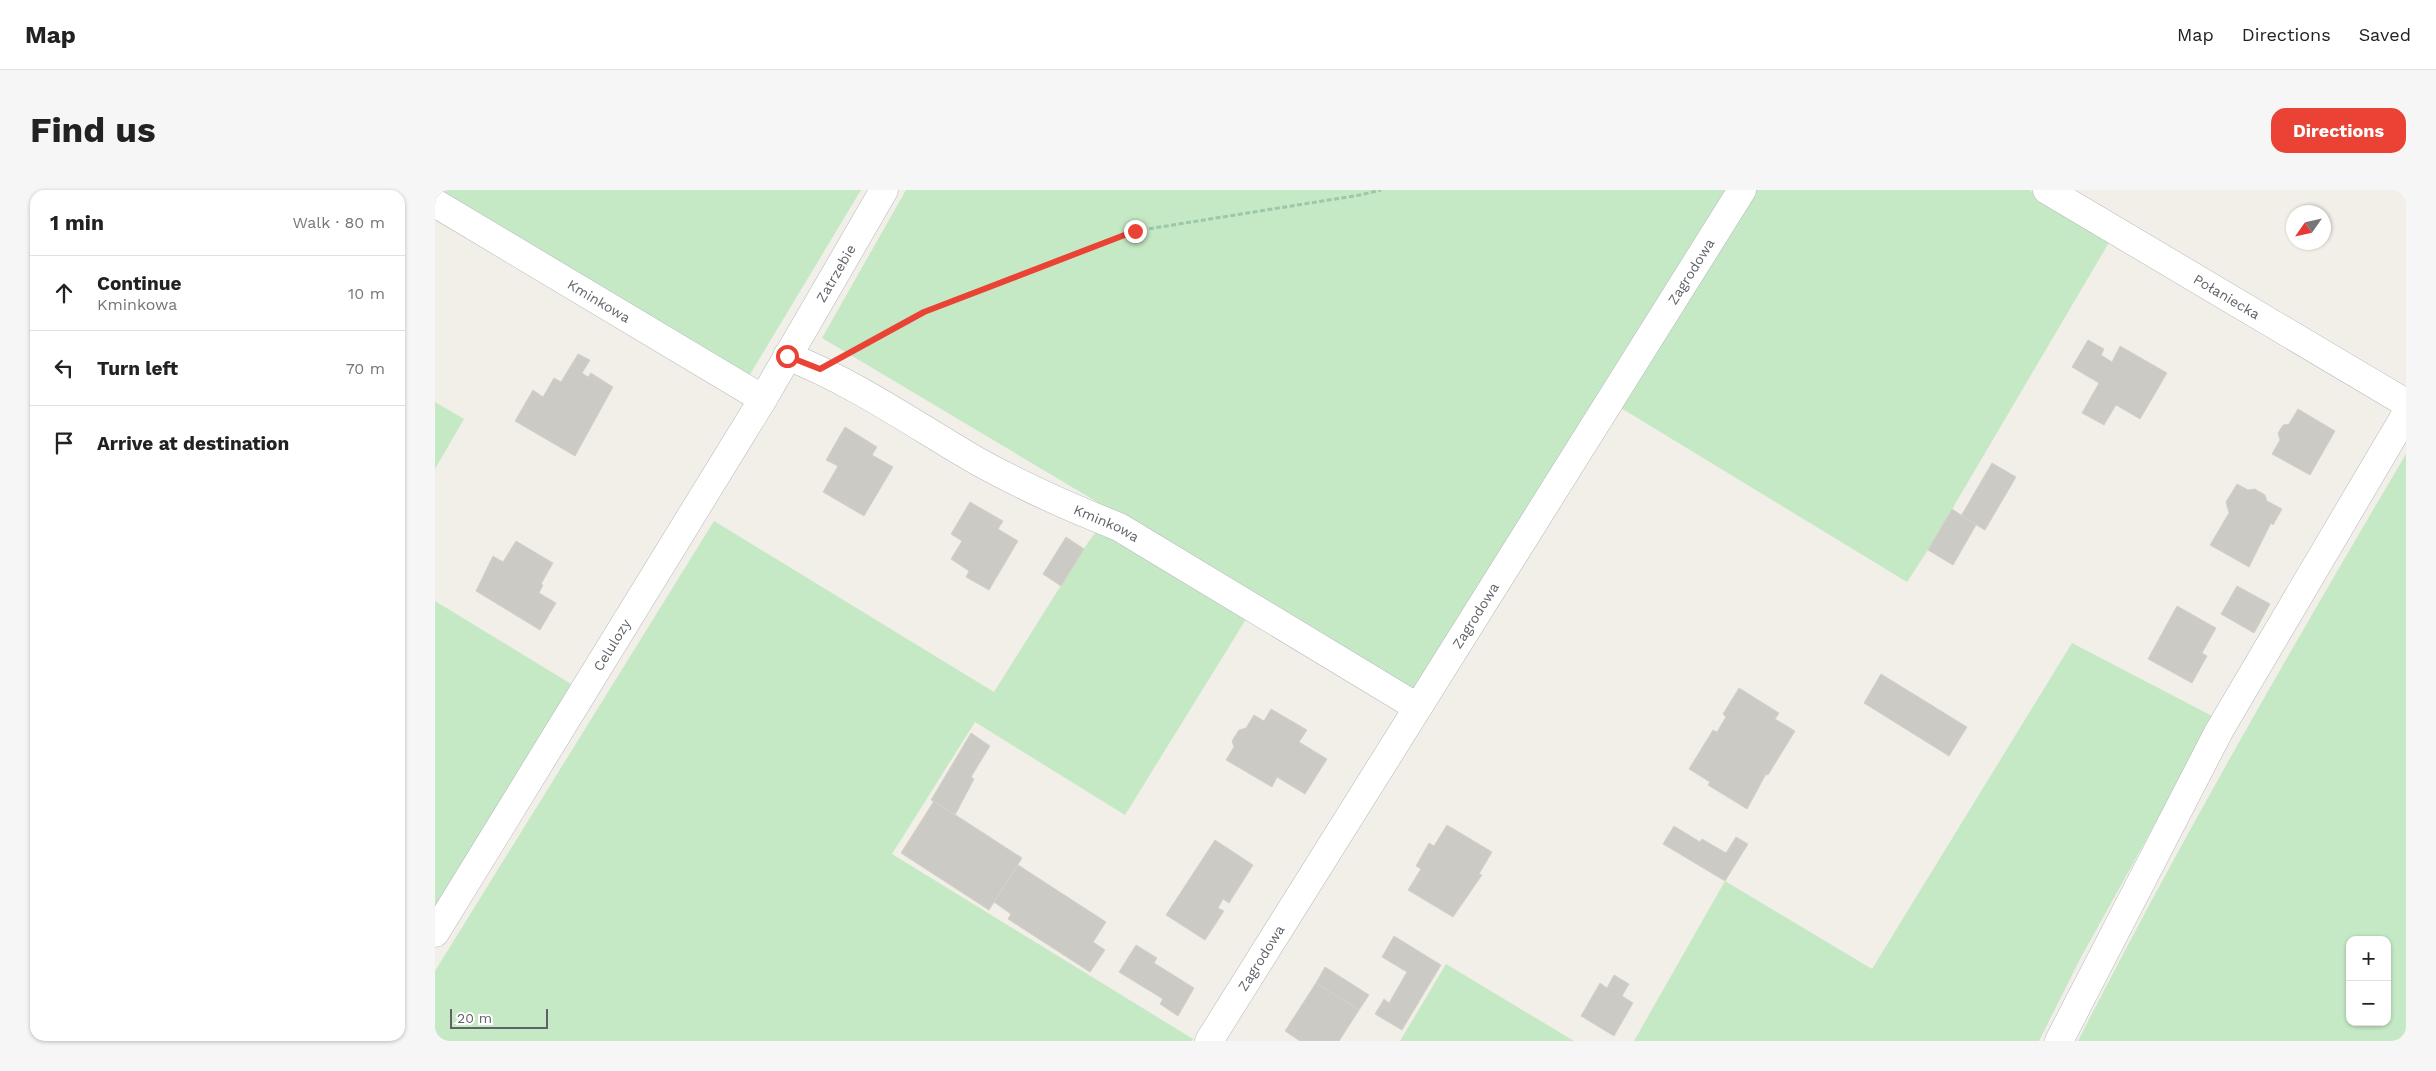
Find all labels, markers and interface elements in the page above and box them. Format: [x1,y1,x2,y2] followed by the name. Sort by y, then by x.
[25,21,76,49] text: Map
[2177,24,2214,45] text: Map
[2242,24,2331,45] text: Directions
[2359,24,2411,45] text: Saved
[2271,108,2406,153] button: Directions
[30,109,156,151] text: Find us
[2286,205,2331,250] north arrow
[50,210,104,235] text: 1 min
[293,213,385,232] text: Walk · 80 m
[1124,220,1147,243] route end
[1664,236,1718,307] street label: Zagrodowa
[813,241,859,305] street label: Zatrzebie
[2191,271,2263,322] street label: Połaniecka
[97,272,181,295] text: Continue
[565,276,633,326] street label: Kminkowa
[50,279,78,307] icon: ahead
[348,284,385,303] text: 10 m
[97,295,177,314] text: Kminkowa
[776,345,799,368] route start
[50,354,78,382] icon: left
[97,357,178,380] text: Turn left
[346,359,385,378] text: 70 m
[50,429,78,457] icon: arrive
[97,432,289,455] text: Arrive at destination
[1071,501,1142,545] street label: Kminkowa
[1449,580,1502,651] street label: Zagrodowa
[590,615,634,674] street label: Celulozy
[1234,922,1288,994] street label: Zagrodowa
[2346,936,2391,1026] map controls
[2346,936,2391,981] button: +
[2346,981,2391,1026] button: −
[450,1006,547,1029] scale bar
[457,1010,492,1026] text: 20 m

